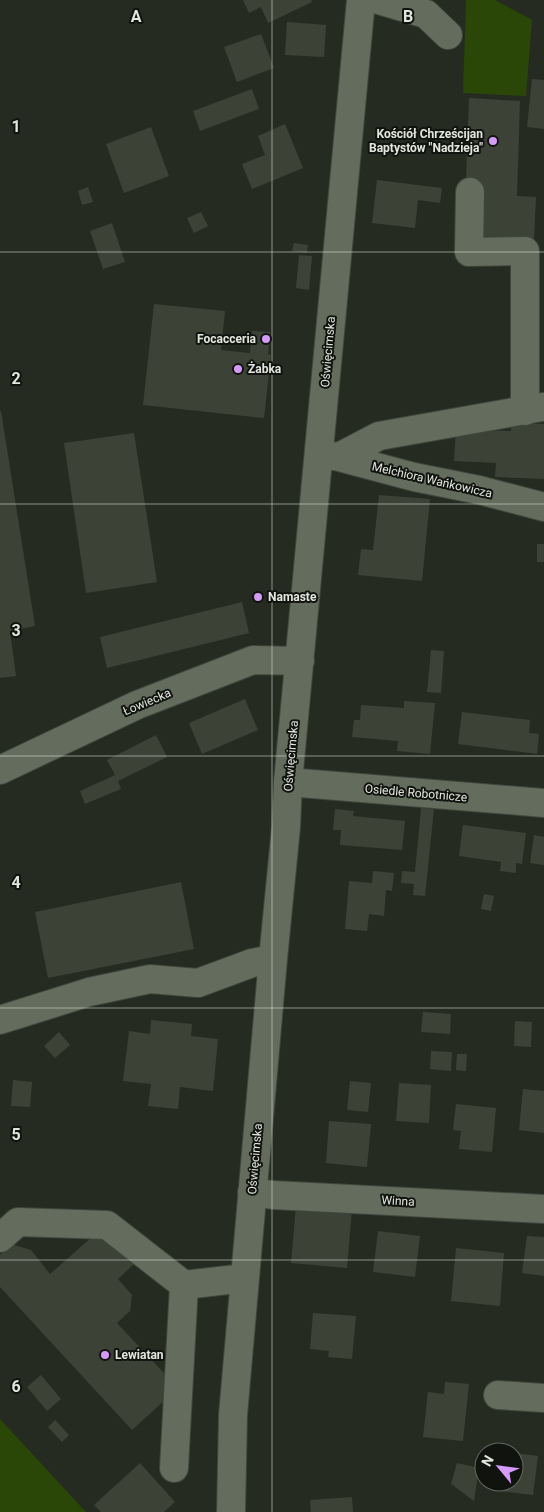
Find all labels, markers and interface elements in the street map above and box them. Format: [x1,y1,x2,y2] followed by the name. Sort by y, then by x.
[131,7,142,26] text: A
[403,7,413,26] text: B
[11,117,21,136] text: 1
[369,127,483,155] place label: Kościół Chrześcijan Baptystów "Nadzieja"
[487,135,499,147] marker: Kościół Chrześcijan Baptystów "Nadzieja"
[318,316,338,388] street label: Oświęcimska
[197,332,257,346] place label: Focacceria
[260,333,272,345] marker: Focacceria
[248,361,282,376] place label: Żabka
[232,363,244,375] marker: Żabka
[11,369,21,388] text: 2
[371,459,493,501] street label: Melchiora Wańkowicza
[268,590,317,604] place label: Namaste
[252,591,264,603] marker: Namaste
[11,621,21,640] text: 3
[121,686,173,718] street label: Łowiecka
[281,720,301,792] street label: Oświęcimska
[364,782,468,804] street label: Osiedle Robotnicze
[11,873,21,892] text: 4
[245,1123,265,1195] street label: Oświęcimska
[11,1125,21,1144] text: 5
[381,1193,415,1209] street label: Winna
[115,1348,164,1362] place label: Lewiatan
[99,1349,111,1361] marker: Lewiatan
[11,1377,21,1396] text: 6
[474,1442,524,1492] north arrow
[478,1452,497,1469] text: N

